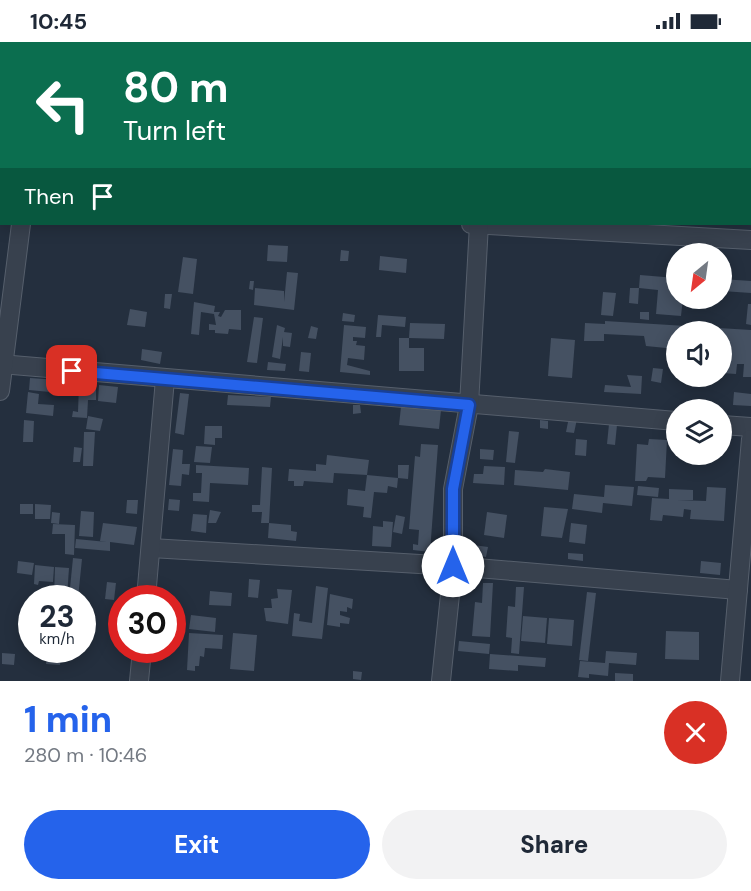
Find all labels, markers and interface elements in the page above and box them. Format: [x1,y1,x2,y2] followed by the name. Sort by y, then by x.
[30,7,87,36] text: 10:45
[123,60,229,115] text: 80 m
[24,66,102,144] icon: left
[123,113,226,148] text: Turn left
[86,180,119,213] icon: arrive
[24,182,74,211] text: Then
[666,243,732,309] north arrow
[666,243,732,465] map controls
[666,321,732,387] button: sound
[46,345,97,396] pin
[55,354,88,387] icon: arrive
[666,399,732,465] button: layers
[421,534,485,598] position arrow
[108,585,186,663] speed limit sign: 30
[39,597,75,636] text: 23
[39,629,75,649] text: km/h
[24,696,112,743] text: 1 min
[664,701,727,764] button: close
[24,742,147,768] text: 280 m · 10:46
[24,810,370,879] button: Exit
[382,810,727,879] button: Share

